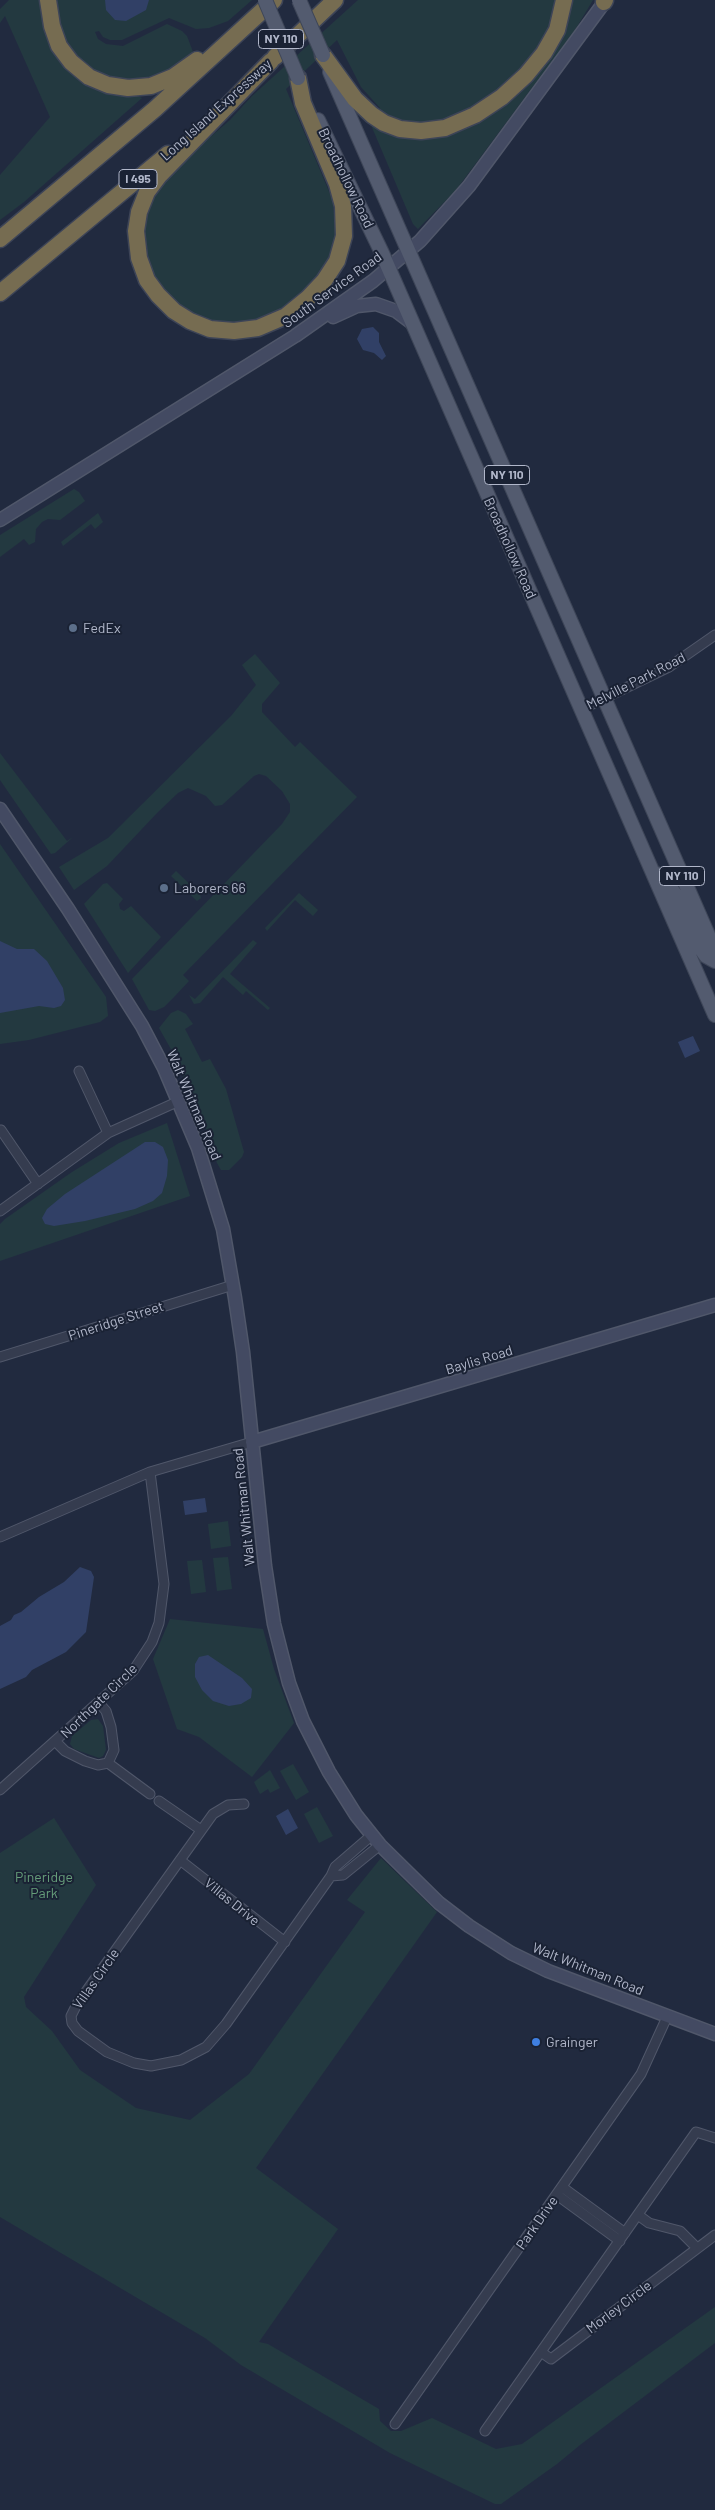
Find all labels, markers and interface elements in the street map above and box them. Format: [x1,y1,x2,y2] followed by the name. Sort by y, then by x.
[258,30,304,48] road number: NY 110
[157,56,275,164] street label: Long Island Expressway
[315,125,377,231] street label: Broadhollow Road
[119,170,157,188] road number: I 495
[279,248,385,332] street label: South Service Road
[484,466,530,484] road number: NY 110
[480,495,540,601] street label: Broadhollow Road
[83,620,121,636] place label: FedEx
[67,622,79,634] marker: FedEx
[584,649,688,713] street label: Melville Park Road
[660,866,704,886] road number: NY 110
[174,880,246,896] place label: Laborers 66
[158,882,170,894] marker: Laborers 66
[163,1047,225,1163] street label: Walt Whitman Road
[66,1298,166,1344] street label: Pineridge Street
[443,1342,515,1378] street label: Baylis Road
[229,1447,259,1567] street label: Walt Whitman Road
[57,1660,141,1742] street label: Northgate Circle
[15,1869,73,1901] park label: Pineridge Park
[201,1875,263,1929] street label: Villas Drive
[530,1939,646,1999] street label: Walt Whitman Road
[69,1946,123,2012] street label: Villas Circle
[546,2034,598,2050] place label: Grainger
[530,2036,542,2048] marker: Grainger
[512,2193,562,2253] street label: Park Drive
[583,2277,655,2337] street label: Morley Circle

